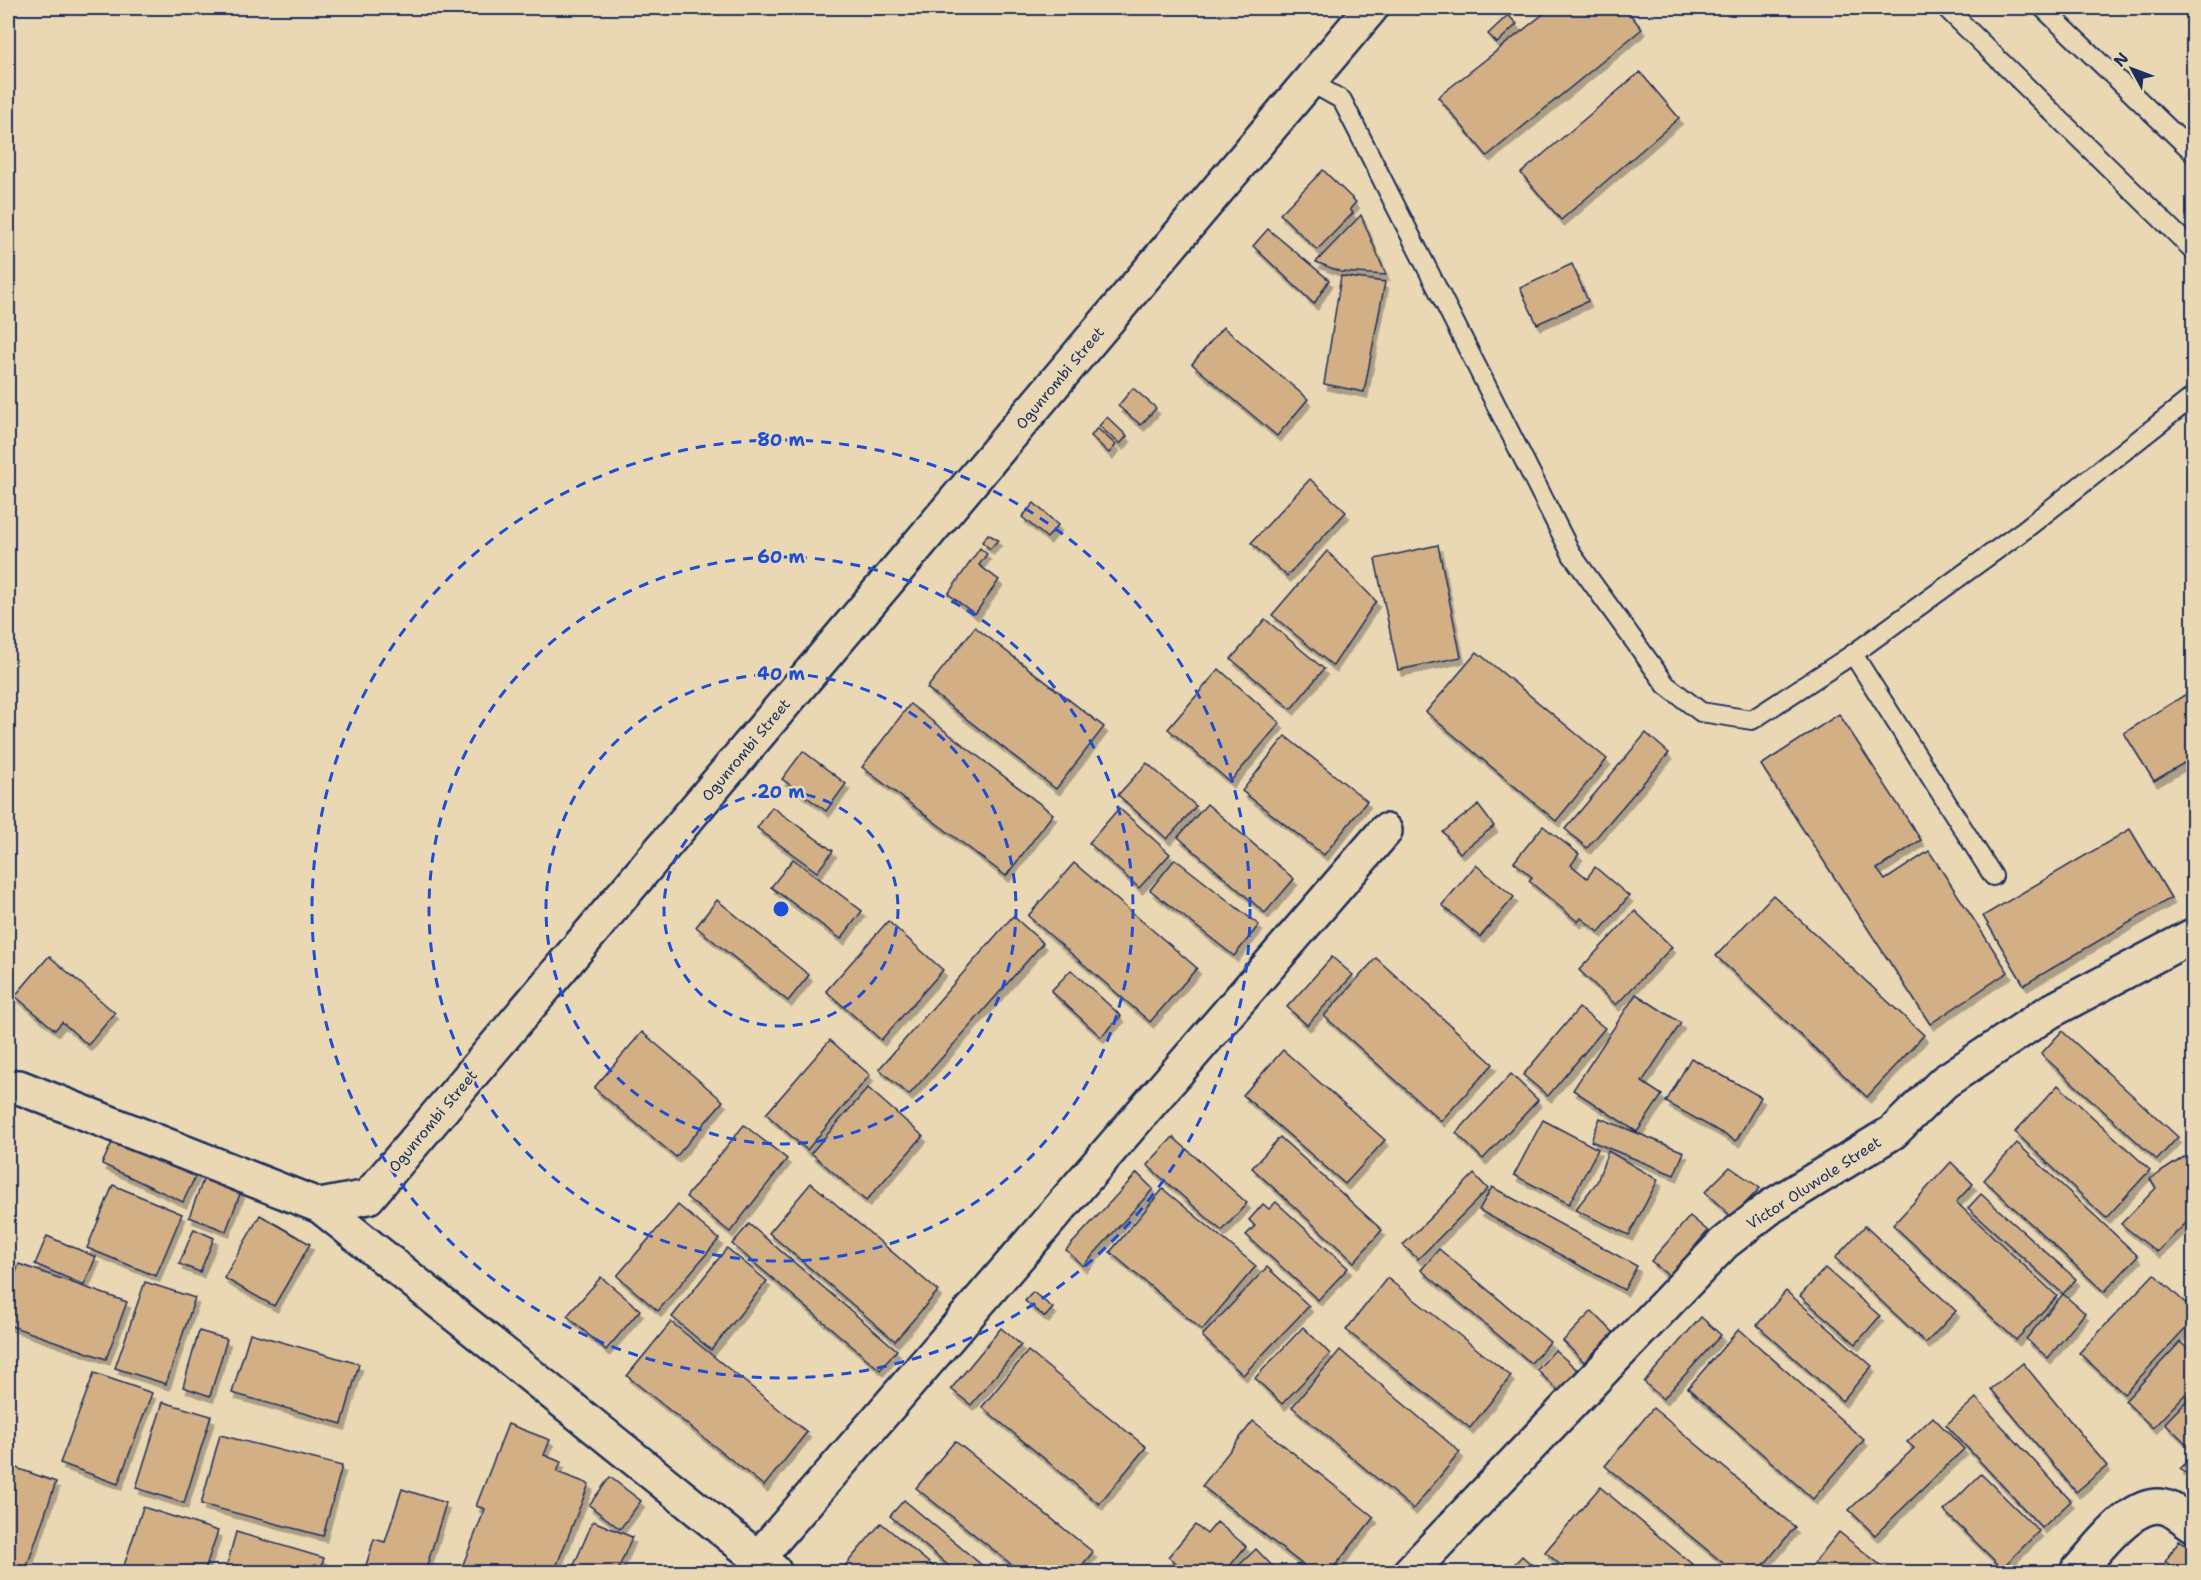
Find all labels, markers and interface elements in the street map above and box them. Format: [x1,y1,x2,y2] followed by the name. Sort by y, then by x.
[2102,39,2162,99] north arrow
[2109,48,2133,71] text: N
[1011,323,1109,433] street label: Ogunrombi Street
[757,428,805,452] text: 80 m
[757,545,805,569] text: 60 m
[757,662,805,686] text: 40 m
[697,695,795,805] street label: Ogunrombi Street
[757,780,805,804] text: 20 m
[771,899,791,919] centre of rings
[384,1066,482,1176] street label: Ogunrombi Street
[1743,1132,1885,1234] street label: Victor Oluwole Street

